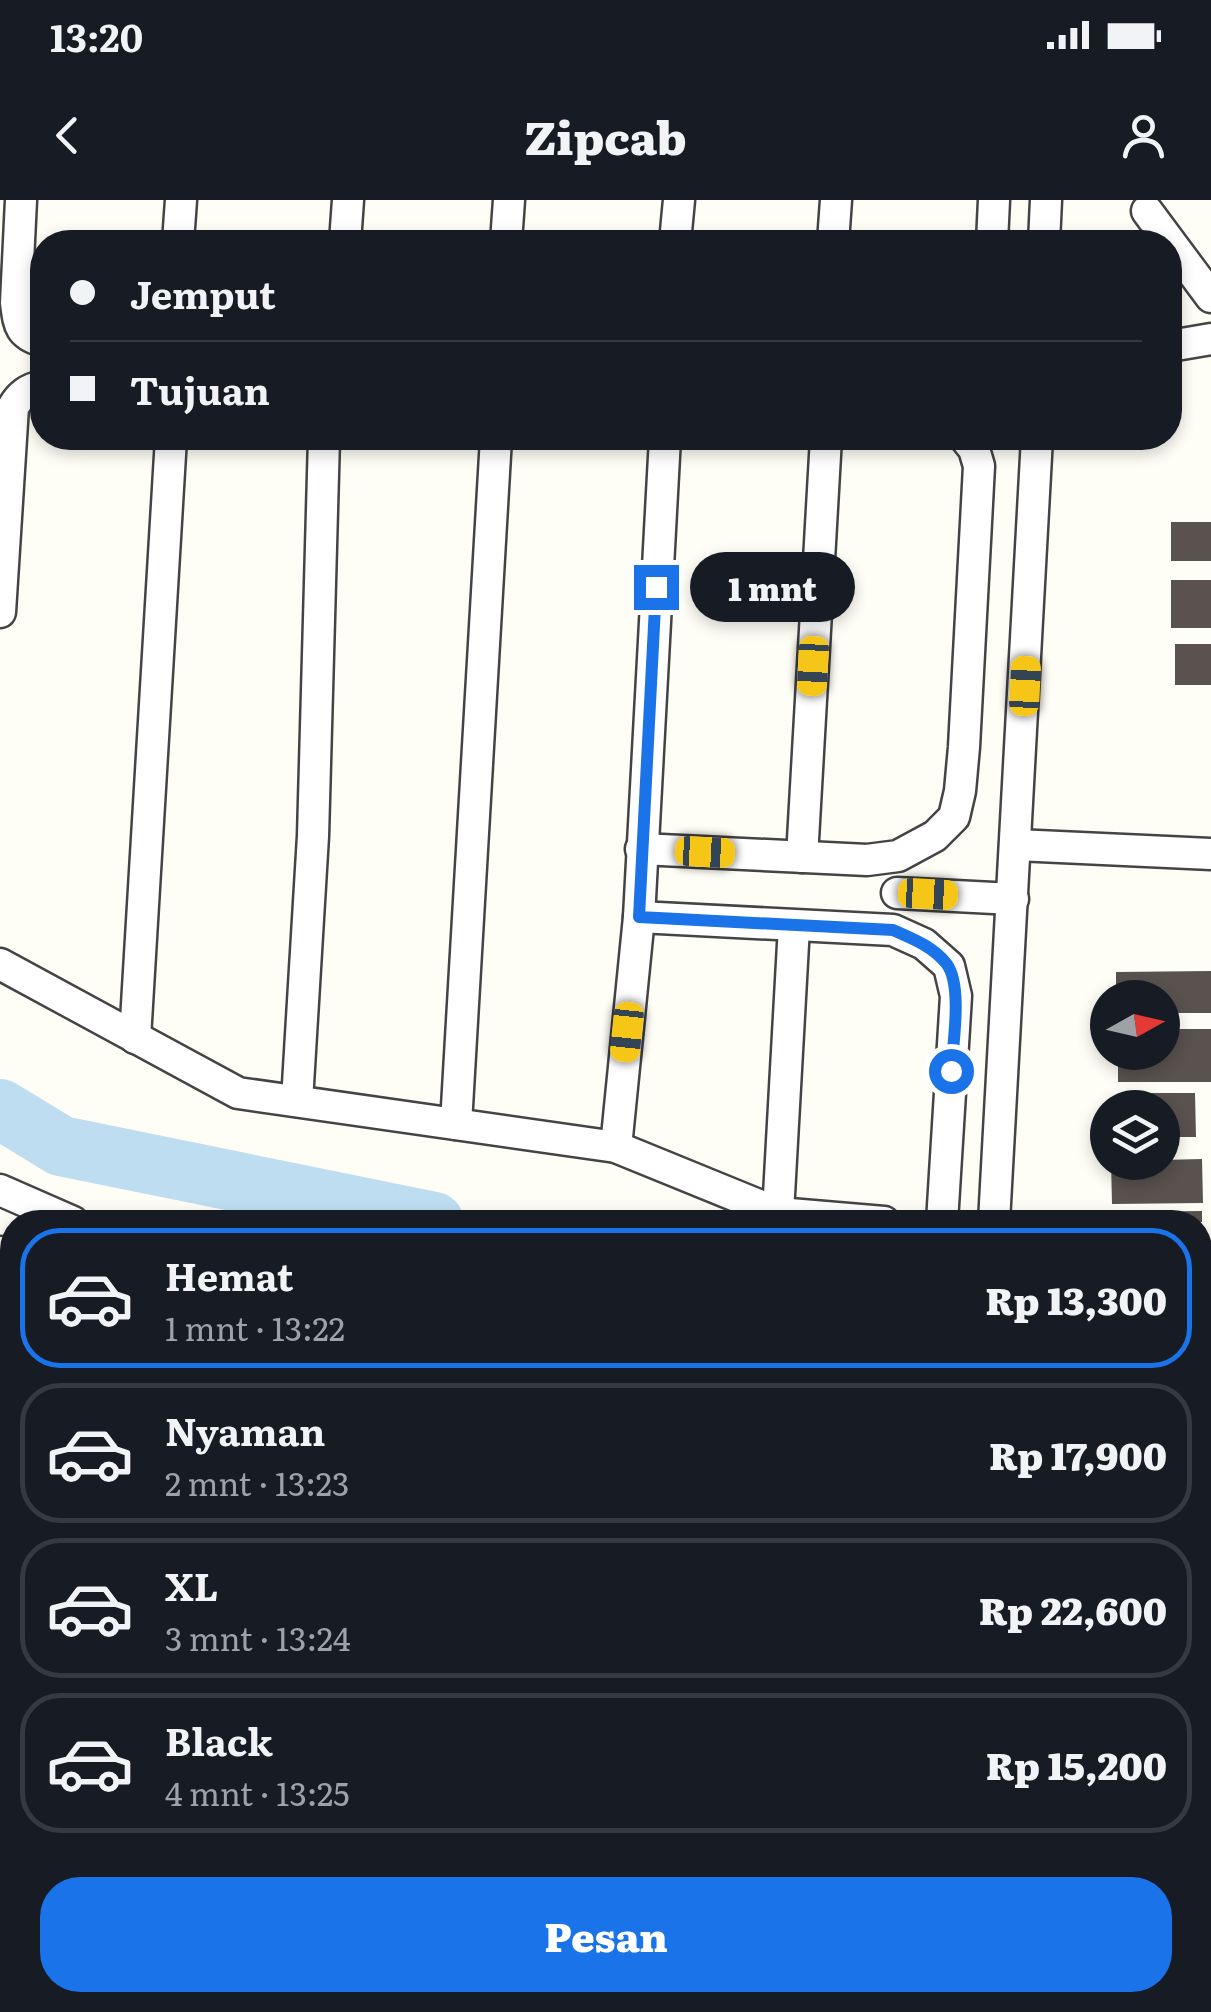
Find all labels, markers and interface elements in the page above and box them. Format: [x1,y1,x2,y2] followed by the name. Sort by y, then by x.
[50,7,143,64] text: 13:20
[524,102,687,169] text: Zipcab
[40,108,95,163] icon: back
[1116,108,1171,163] icon: person
[130,264,276,321] text: Jemput
[130,360,270,417] text: Tujuan
[691,552,856,622] callout: 1 mnt
[728,563,817,611] text: 1 mnt
[634,565,679,610] route end
[796,635,830,697] car
[1008,655,1042,717] car
[674,835,736,869] car
[897,877,959,911] car
[1090,980,1180,1070] north arrow
[1090,980,1180,1180] map controls
[609,1001,645,1063] car
[929,1049,974,1094] route start
[1090,1090,1180,1180] button: layers
[165,1246,293,1303] text: Hemat
[45,1253,135,1343] icon: car
[985,1270,1167,1327] text: Rp 13,300
[165,1303,345,1351] text: 1 mnt · 13:22
[165,1401,325,1458] text: Nyaman
[45,1408,135,1498] icon: car
[989,1425,1167,1482] text: Rp 17,900
[165,1458,349,1506] text: 2 mnt · 13:23
[165,1556,218,1613] text: XL
[45,1563,135,1653] icon: car
[979,1580,1167,1637] text: Rp 22,600
[165,1613,351,1661] text: 3 mnt · 13:24
[165,1711,273,1768] text: Black
[45,1718,135,1808] icon: car
[986,1735,1167,1792] text: Rp 15,200
[165,1768,350,1816] text: 4 mnt · 13:25
[40,1877,1172,1992] button: Pesan

